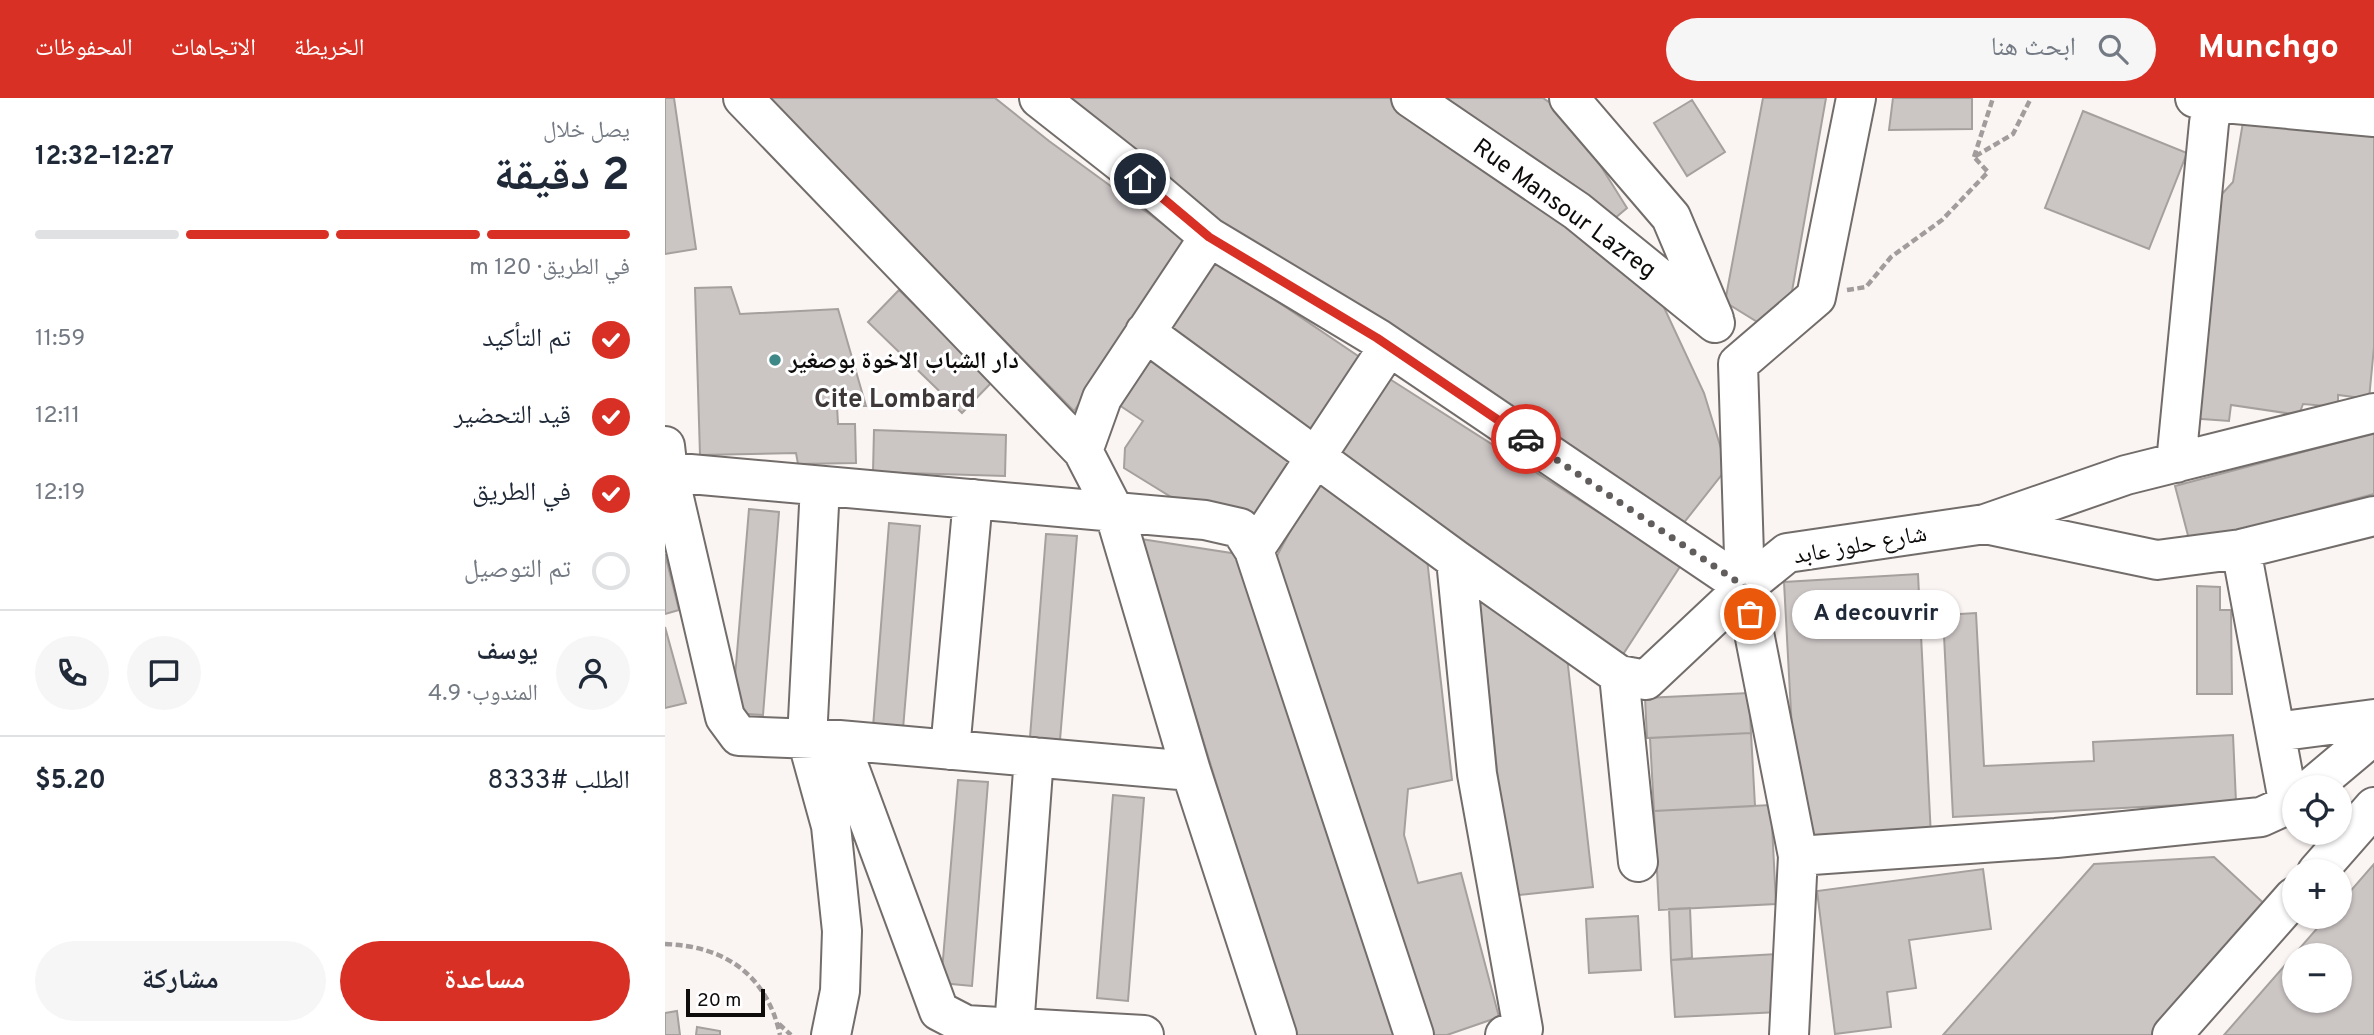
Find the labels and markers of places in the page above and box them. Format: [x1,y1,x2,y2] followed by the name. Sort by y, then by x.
[1110,149,1170,209] pin
[788,347,1019,377] place label: دار الشباب الاخوة بوصغير
[767,352,783,368] marker: دار الشباب الاخوة بوصغير
[1720,584,1780,644] pin
[1792,589,1960,638] callout: A decouvrir

